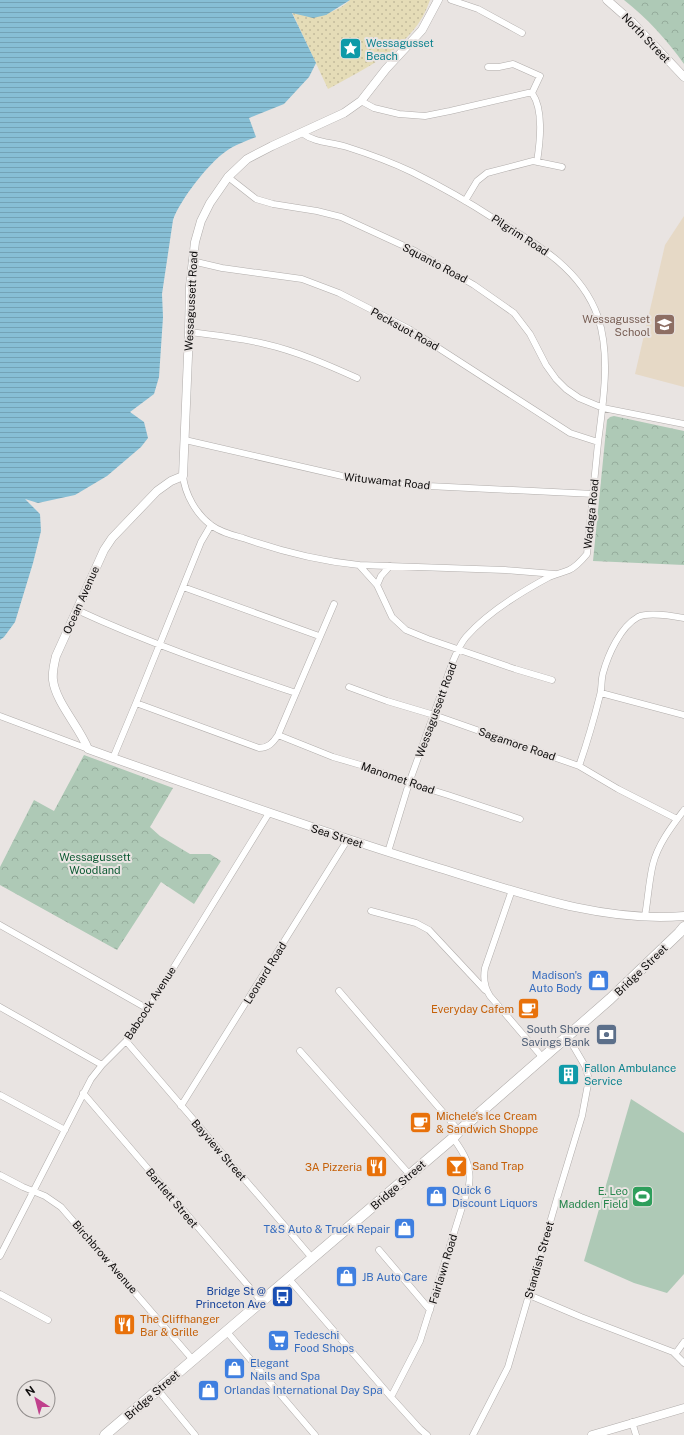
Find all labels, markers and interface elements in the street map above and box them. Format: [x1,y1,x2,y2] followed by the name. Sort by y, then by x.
[619,11,673,65] street label: North Street
[338,36,364,62] place icon: Wessagusset Beach
[366,37,434,62] place label: Wessagusset Beach
[489,212,551,258] street label: Pilgrim Road
[401,241,469,285] street label: Squanto Road
[182,251,200,351] street label: Wessagussett Road
[369,305,441,353] street label: Pecksuot Road
[652,312,678,338] school or university icon: Wessagusset School
[582,313,650,338] place label: Wessagusset School
[343,471,431,491] street label: Wituwamat Road
[581,478,601,550] street label: Wadaga Road
[61,564,101,636] street label: Ocean Avenue
[413,661,459,759] street label: Wessagussett Road
[477,725,557,763] street label: Sagamore Road
[360,760,436,796] street label: Manomet Road
[309,822,365,850] street label: Sea Street
[59,851,131,876] park label: Wessagussett Woodland
[241,940,289,1006] street label: Leonard Road
[612,942,670,998] street label: Bridge Street
[122,964,178,1042] street label: Babcock Avenue
[585,968,611,994] shop icon: Madison's Auto Body
[529,969,582,994] place label: Madison's Auto Body
[516,996,542,1022] cafe icon: Everyday Cafem
[431,1003,514,1015] place label: Everyday Cafem
[593,1022,619,1048] bank icon: South Shore Savings Bank
[521,1023,590,1048] place label: South Shore Savings Bank
[556,1061,582,1087] building icon: Fallon Ambulance Service
[584,1062,676,1087] place label: Fallon Ambulance Service
[407,1109,433,1135] cafe icon: Michele's Ice Cream & Sandwich Shoppe
[436,1110,538,1135] place label: Michele's Ice Cream & Sandwich Shoppe
[189,1117,249,1183] street label: Bayview Street
[443,1153,469,1179] bar icon: Sand Trap
[364,1154,390,1180] restaurant icon: 3A Pizzeria
[368,1158,428,1212] street label: Bridge Street
[472,1160,524,1172] place label: Sand Trap
[305,1161,362,1173] place label: 3A Pizzeria
[144,1166,200,1230] street label: Bartlett Street
[423,1183,449,1209] shop icon: Quick 6 Discount Liquors
[452,1184,538,1209] place label: Quick 6 Discount Liquors
[630,1184,656,1210] sports icon: E. Leo Madden Field
[559,1185,628,1210] place label: E. Leo Madden Field
[392,1216,418,1242] shop icon: T&S Auto & Truck Repair
[70,1218,140,1296] street label: Birchbrow Avenue
[522,1220,556,1300] street label: Standish Street
[263,1223,390,1235] place label: T&S Auto & Truck Repair
[427,1233,459,1305] street label: Fairlawn Road
[333,1264,359,1290] shop icon: JB Auto Care
[362,1271,427,1283] place label: JB Auto Care
[269,1284,295,1310] bus stop icon: Bridge St @ Princeton Ave
[195,1285,266,1310] place label: Bridge St @ Princeton Ave
[111,1312,137,1338] restaurant icon: The Cliffhanger Bar & Grille
[140,1313,220,1338] place label: The Cliffhanger Bar & Grille
[265,1328,291,1354] supermarket icon: Tedeschi Food Shops
[294,1329,354,1354] place label: Tedeschi Food Shops
[222,1356,248,1382] shop icon: Elegant Nails and Spa
[250,1357,320,1382] place label: Elegant Nails and Spa
[122,1368,182,1422] street label: Bridge Street
[196,1377,222,1403] shop icon: Orlandas International Day Spa
[16,1379,56,1419] north arrow
[23,1384,37,1398] text: N
[224,1384,382,1396] place label: Orlandas International Day Spa

